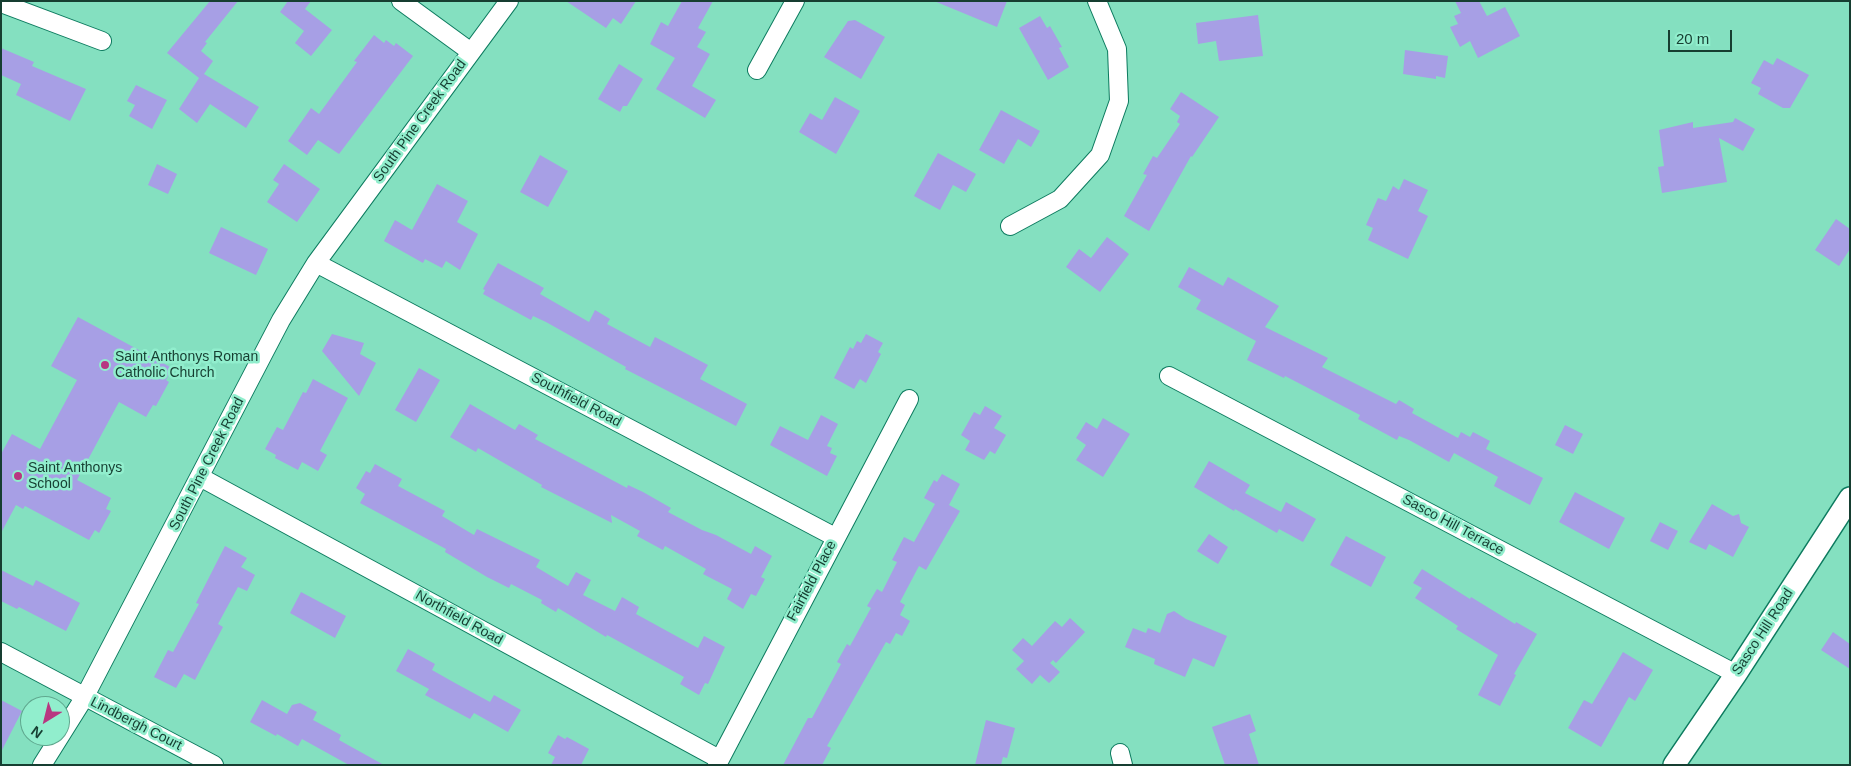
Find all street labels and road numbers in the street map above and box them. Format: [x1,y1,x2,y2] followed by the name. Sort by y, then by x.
[370,57,470,185] street label: South Pine Creek Road
[528,369,624,431] street label: Southfield Road
[166,395,248,533] street label: South Pine Creek Road
[1399,491,1507,559] street label: Sasco Hill Terrace
[784,538,840,624] street label: Fairfield Place
[1729,586,1797,678] street label: Sasco Hill Road
[412,587,506,649] street label: Northfield Road
[87,694,185,754] street label: Lindbergh Court

